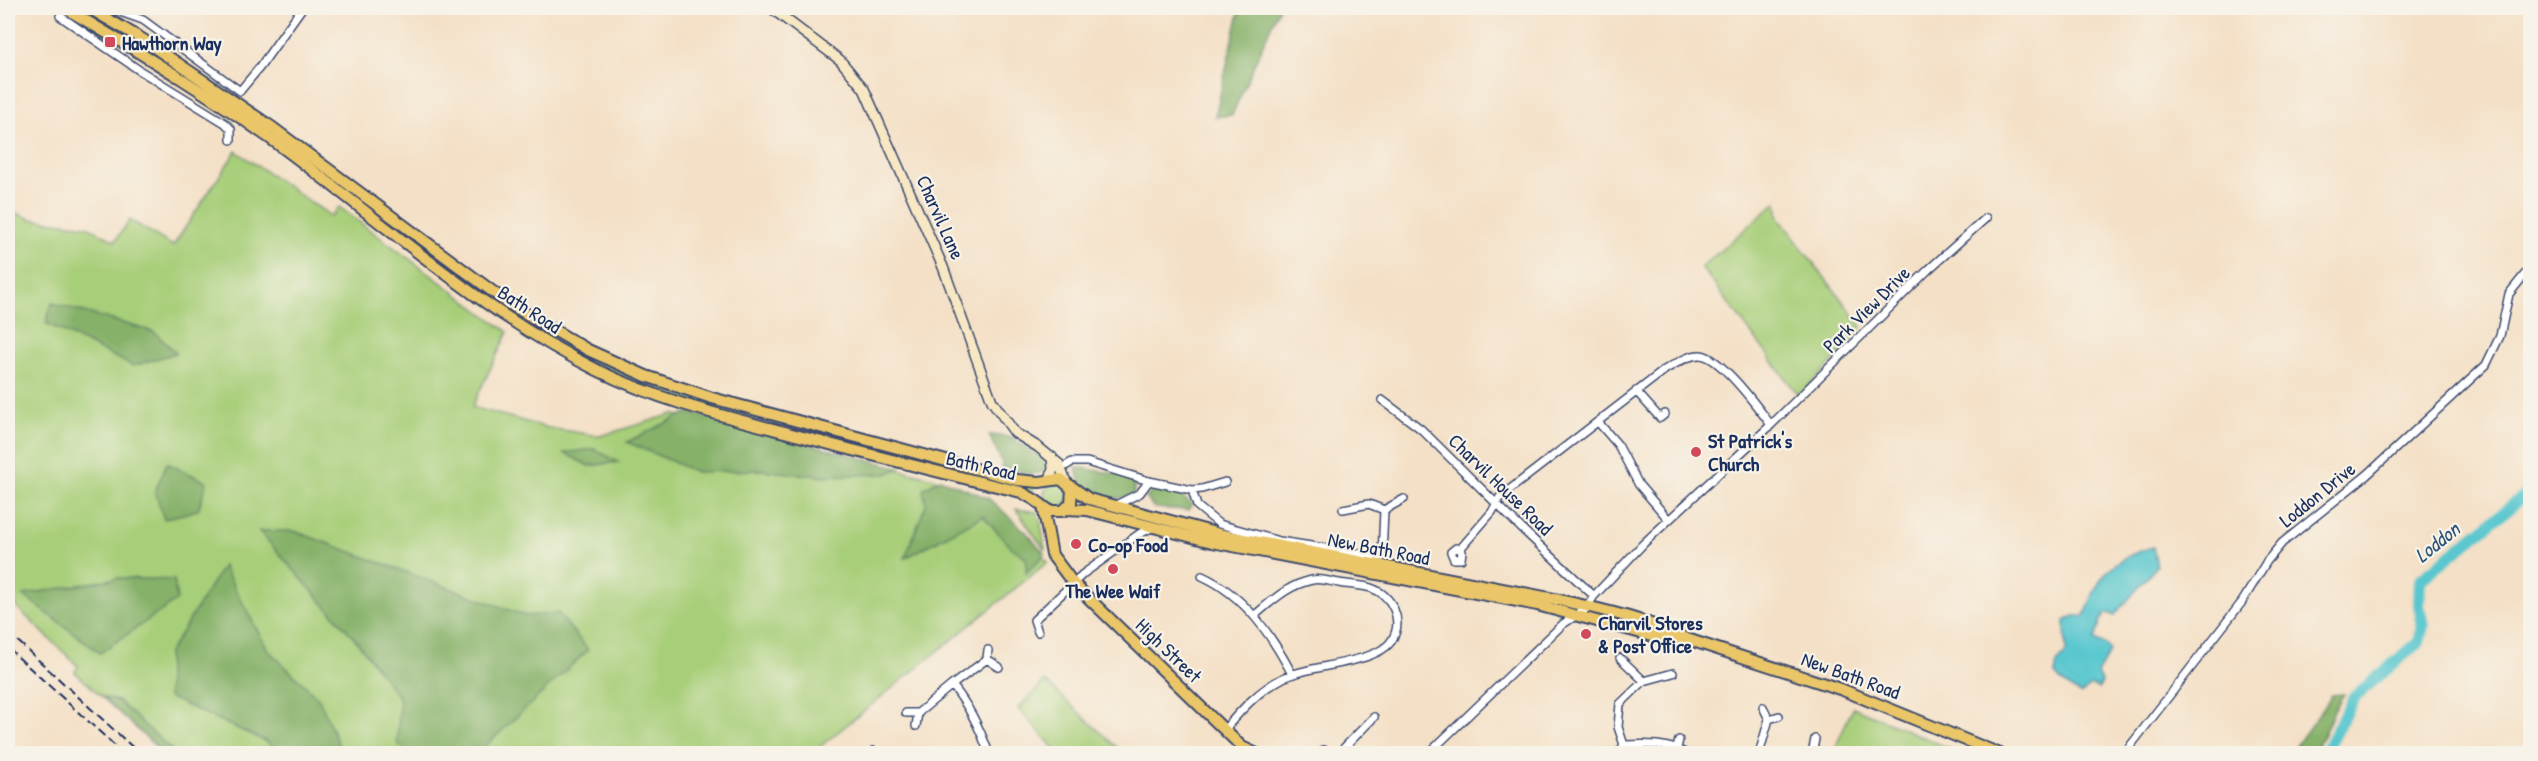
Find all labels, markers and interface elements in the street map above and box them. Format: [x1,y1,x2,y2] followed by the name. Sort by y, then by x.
[122,29,222,57] place label: Hawthorn Way
[103,35,117,49] marker: Hawthorn Way
[910,171,972,263] street label: Charvil Lane
[1816,259,1916,359] street label: Park View Drive
[493,278,567,340] street label: Bath Road
[1443,427,1559,541] street label: Charvil House Road
[1708,427,1793,477] place label: St Patrick's Church
[944,444,1019,486] street label: Bath Road
[1689,445,1703,459] marker: St Patrick's Church
[2273,455,2361,533] street label: Loddon Drive
[2408,514,2467,569] water label: Loddon
[1326,525,1432,571] street label: New Bath Road
[1088,531,1168,559] place label: Co-op Food
[1069,537,1083,551] marker: Co-op Food
[1106,562,1120,576] marker: The Wee Waif
[1065,577,1161,604] place label: The Wee Waif
[1598,609,1703,659] place label: Charvil Stores & Post Office
[1130,612,1209,689] street label: High Street
[1579,627,1593,641] marker: Charvil Stores & Post Office
[1798,645,1904,705] street label: New Bath Road

